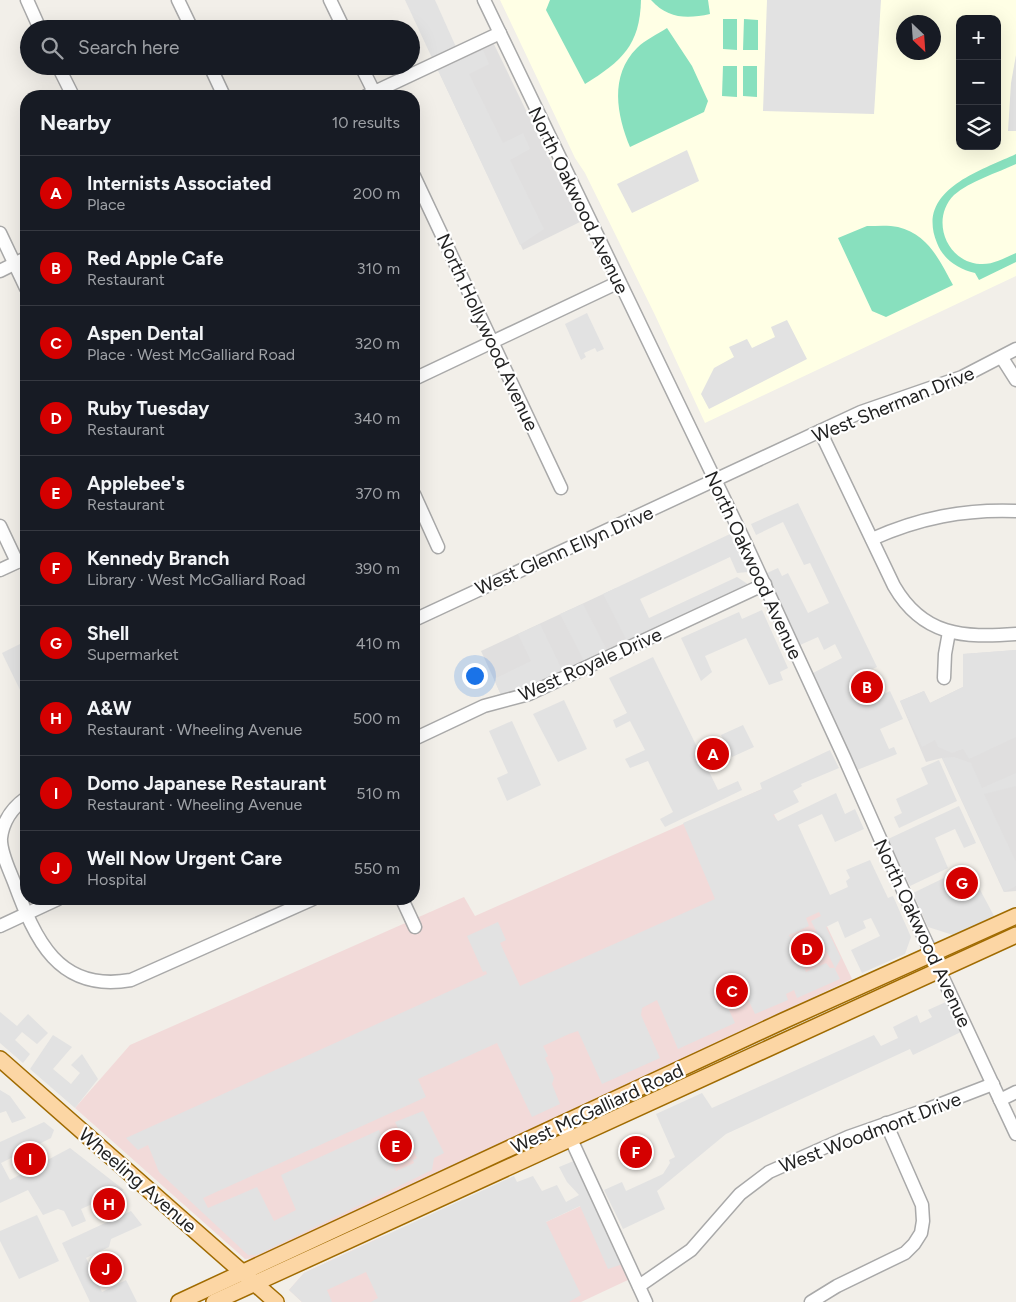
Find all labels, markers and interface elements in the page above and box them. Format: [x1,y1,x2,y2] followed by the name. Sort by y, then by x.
[896,15,941,60] north arrow
[956,15,1001,150] map controls
[956,15,1001,60] button: +
[20,20,420,75] search box
[38,34,66,62] icon: search
[78,36,180,59] text: Search here
[956,60,1001,105] button: −
[523,103,634,297] street label: North Oakwood Avenue
[956,105,1001,150] button: layers
[40,110,111,135] text: Nearby
[332,113,400,132] text: 10 results
[87,172,271,195] text: Internists Associated
[50,184,62,203] text: A
[353,184,400,203] text: 200 m
[87,195,125,214] text: Place
[432,230,543,435] street label: North Hollywood Avenue
[87,247,223,270] text: Red Apple Cafe
[51,259,61,278] text: B
[357,259,400,278] text: 310 m
[87,270,165,289] text: Restaurant
[87,322,204,345] text: Aspen Dental
[50,334,62,353] text: C
[355,334,400,353] text: 320 m
[87,345,295,364] text: Place · West McGalliard Road
[809,361,978,447] street label: West Sherman Drive
[87,397,209,420] text: Ruby Tuesday
[50,409,62,428] text: D
[354,409,400,428] text: 340 m
[87,420,165,439] text: Restaurant
[700,467,807,663] street label: North Oakwood Avenue
[87,472,185,495] text: Applebee's
[51,484,61,503] text: E
[355,484,400,503] text: 370 m
[87,495,165,514] text: Restaurant
[472,501,657,600] street label: West Glenn Ellyn Drive
[87,547,229,570] text: Kennedy Branch
[52,559,60,578] text: F
[354,559,400,578] text: 390 m
[87,570,306,589] text: Library · West McGalliard Road
[87,622,129,645] text: Shell
[515,623,665,706] street label: West Royale Drive
[50,634,62,653] text: G
[356,634,400,653] text: 410 m
[87,645,179,664] text: Supermarket
[462,663,488,689] your location
[851,668,883,706] pin: B
[87,697,132,720] text: A&W
[50,709,62,728] text: H
[353,709,400,728] text: 500 m
[87,720,302,739] text: Restaurant · Wheeling Avenue
[697,735,729,773] pin: A
[87,772,327,795] text: Domo Japanese Restaurant
[54,784,58,803] text: I
[356,784,400,803] text: 510 m
[87,795,302,814] text: Restaurant · Wheeling Avenue
[869,835,976,1031] street label: North Oakwood Avenue
[87,847,282,870] text: Well Now Urgent Care
[52,859,60,878] text: J
[354,859,400,878] text: 550 m
[946,864,978,902] pin: G
[87,870,147,889] text: Hospital
[791,930,823,968] pin: D
[716,972,748,1010] pin: C
[507,1058,687,1158] street label: West McGalliard Road
[776,1087,964,1178] street label: West Woodmont Drive
[74,1123,201,1238] street label: Wheeling Avenue
[380,1127,412,1165] pin: E
[620,1133,652,1171] pin: F
[14,1140,46,1178] pin: I
[93,1185,125,1223] pin: H
[90,1250,122,1288] pin: J

